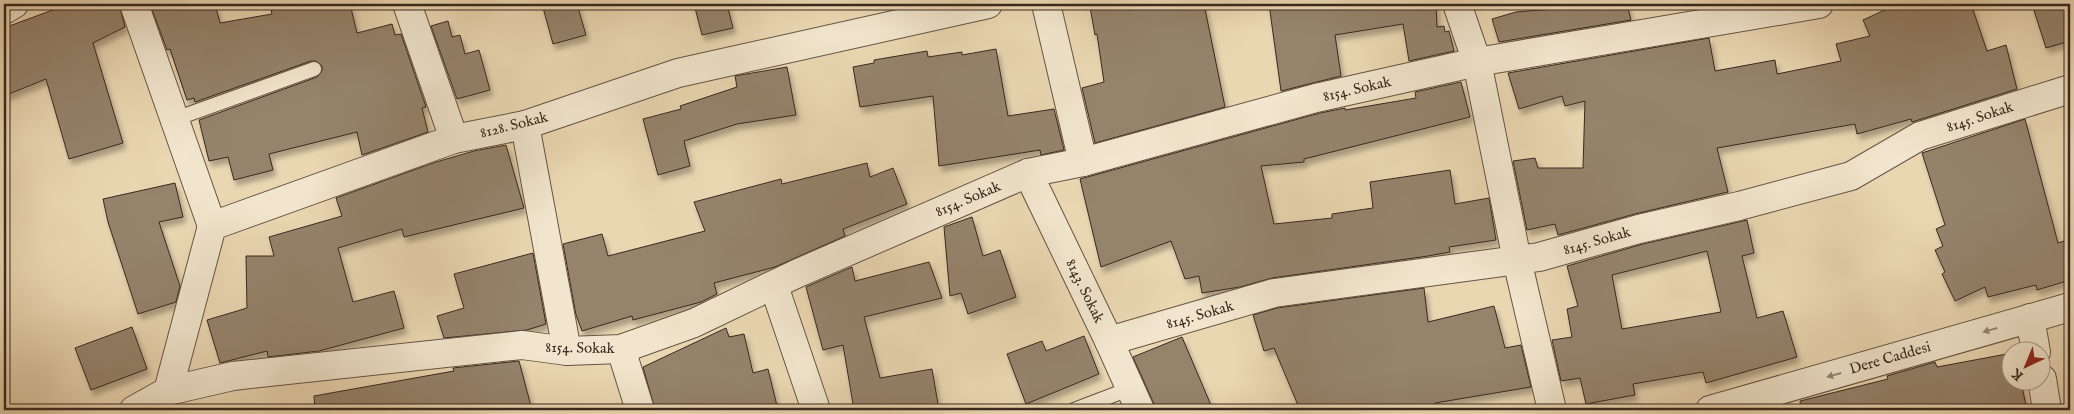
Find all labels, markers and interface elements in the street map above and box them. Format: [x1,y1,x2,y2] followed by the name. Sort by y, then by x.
[1321,72,1394,106] street label: 8154. Sokak
[1944,97,2017,137] street label: 8145. Sokak
[478,107,551,143] street label: 8128. Sokak
[932,176,1004,221] street label: 8154. Sokak
[1561,222,1634,260] street label: 8145. Sokak
[1061,256,1109,327] street label: 8143. Sokak
[1164,296,1237,334] street label: 8145. Sokak
[1982,326,1997,334] one-way arrow
[1847,337,1933,379] street label: Dere Caddesi
[545,338,616,358] street label: 8154. Sokak
[2002,342,2052,392] north arrow
[2007,364,2028,385] text: K
[1826,371,1841,379] one-way arrow

